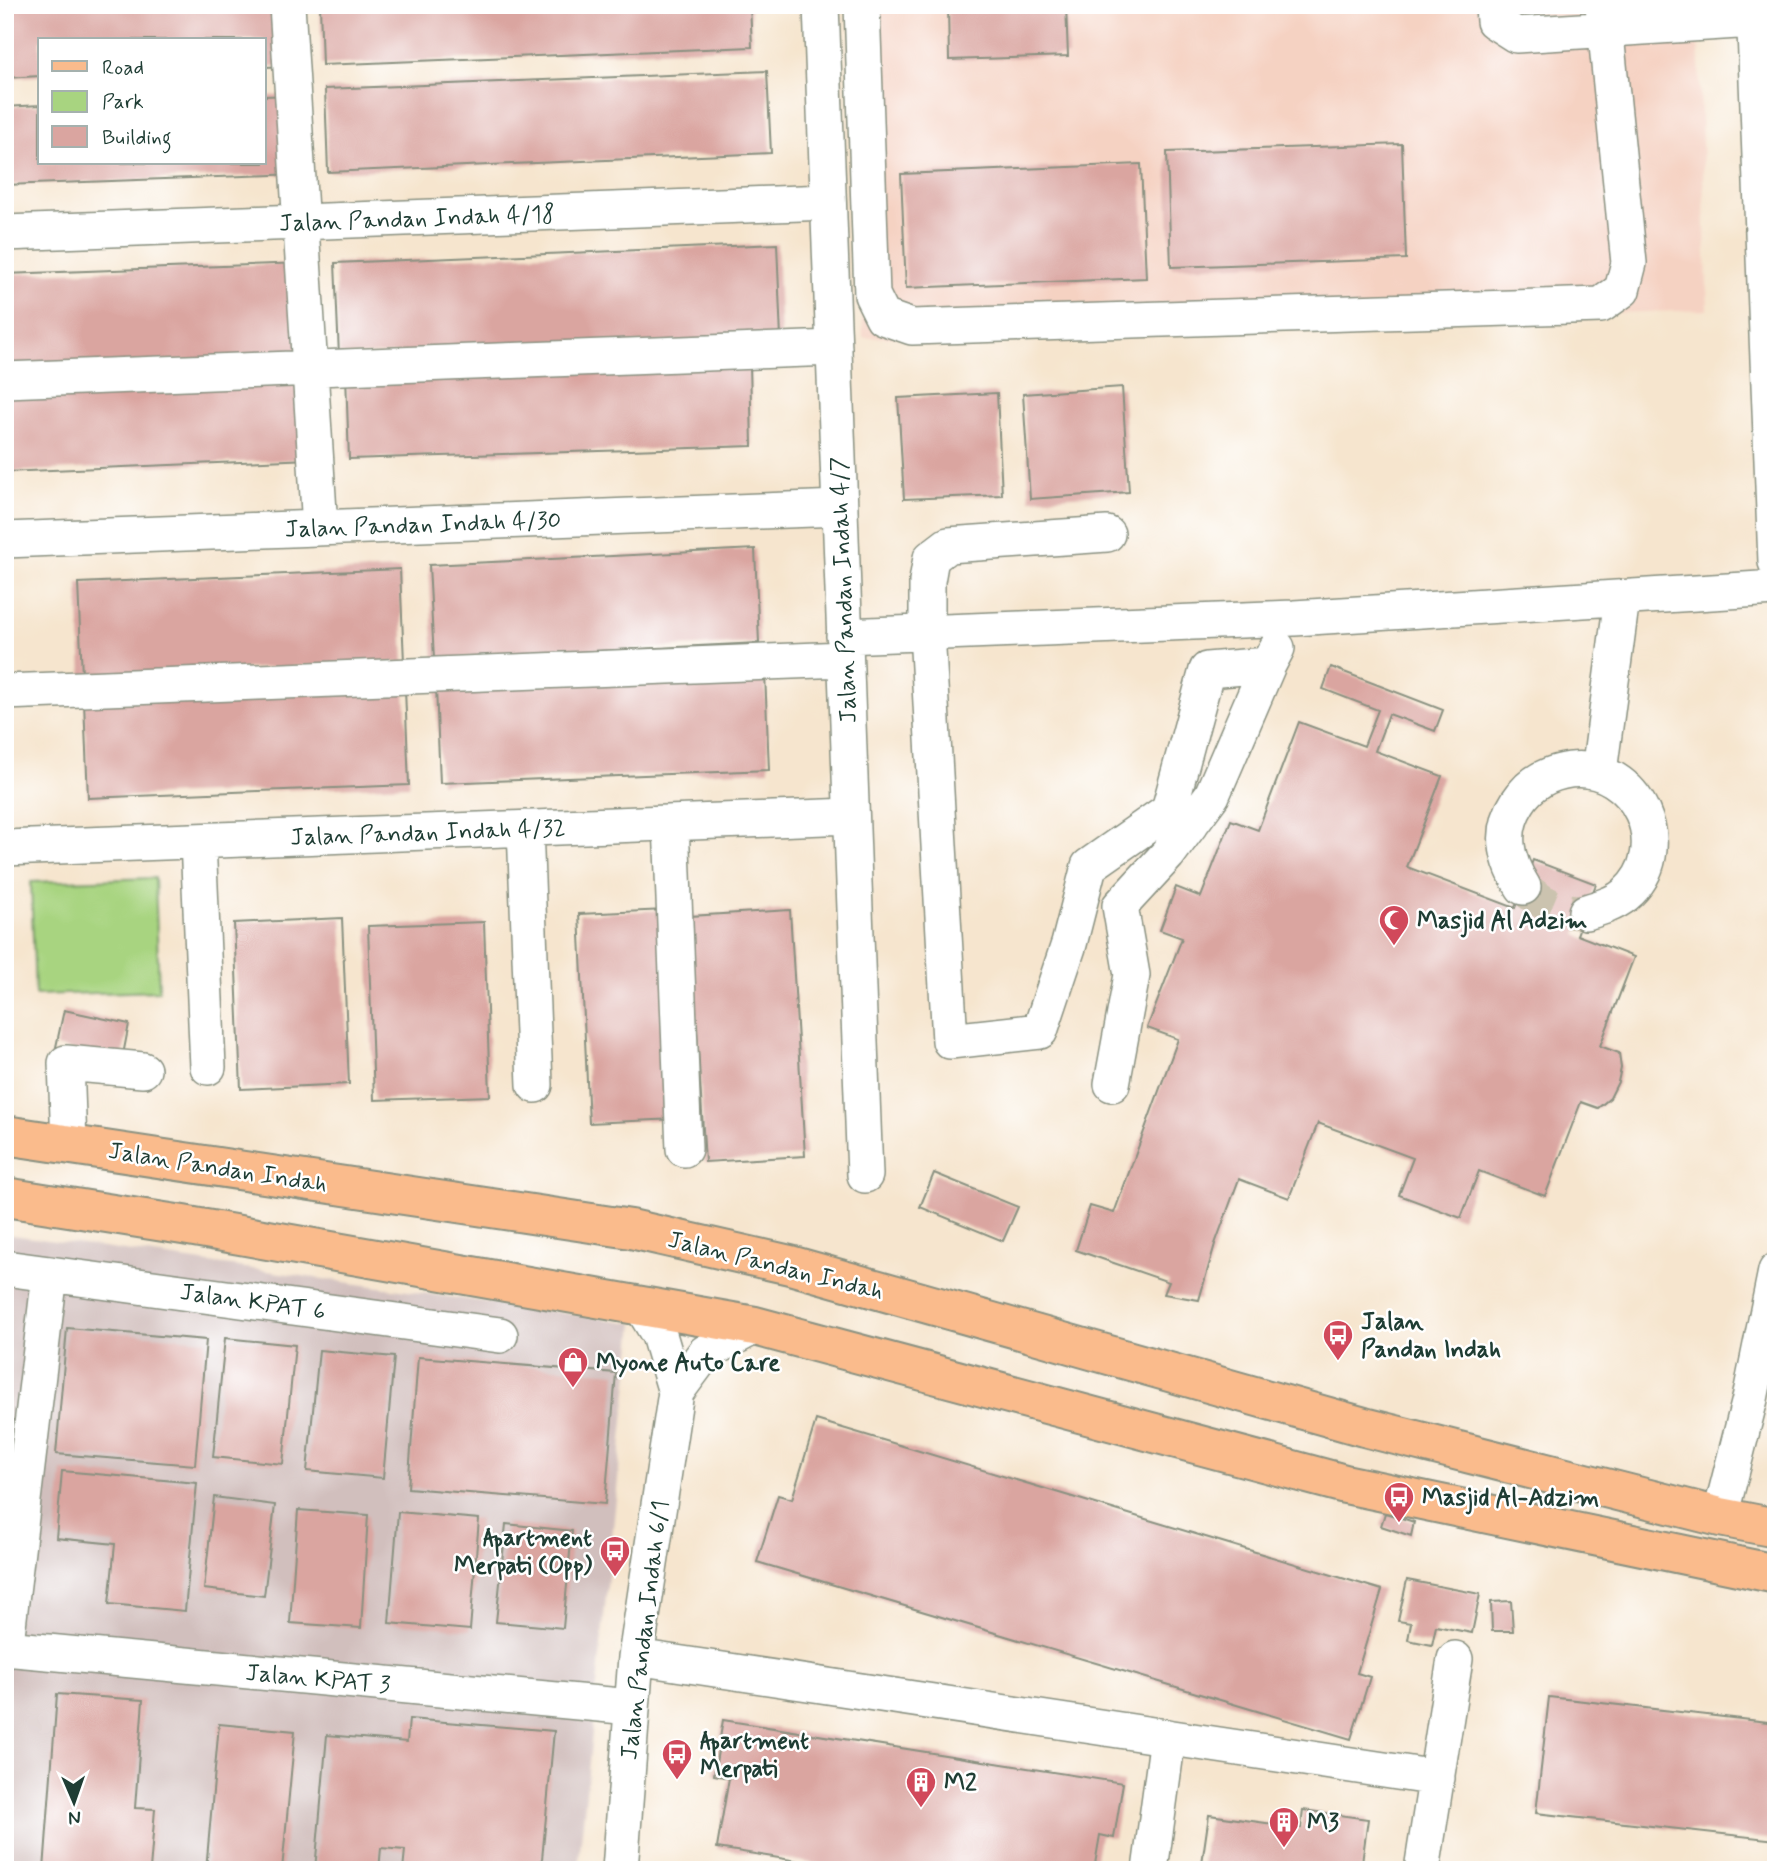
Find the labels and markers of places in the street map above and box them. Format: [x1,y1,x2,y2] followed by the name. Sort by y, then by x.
[1377,903,1411,947] mosque icon: Masjid Al Adzim
[1417,906,1588,938] place label: Masjid Al Adzim
[1361,1307,1501,1366] place label: Jalan Pandan Indah
[1321,1318,1355,1362] bus stop icon: Jalan Pandan Indah
[556,1345,590,1389] shop icon: Myone Auto Care
[596,1348,780,1379] place label: Myone Auto Care
[1382,1480,1416,1524] bus stop icon: Masjid Al-Adzim
[1422,1483,1599,1515] place label: Masjid Al-Adzim
[454,1523,592,1582] place label: Apartment Merpati (Opp)
[598,1534,632,1578] bus stop icon: Apartment Merpati (Opp)
[700,1726,809,1785] place label: Apartment Merpati
[660,1737,694,1781] bus stop icon: Apartment Merpati
[904,1765,938,1809] building icon: M2
[944,1768,977,1799] place label: M2
[1267,1805,1301,1849] building icon: M3
[1307,1808,1339,1839] place label: M3

